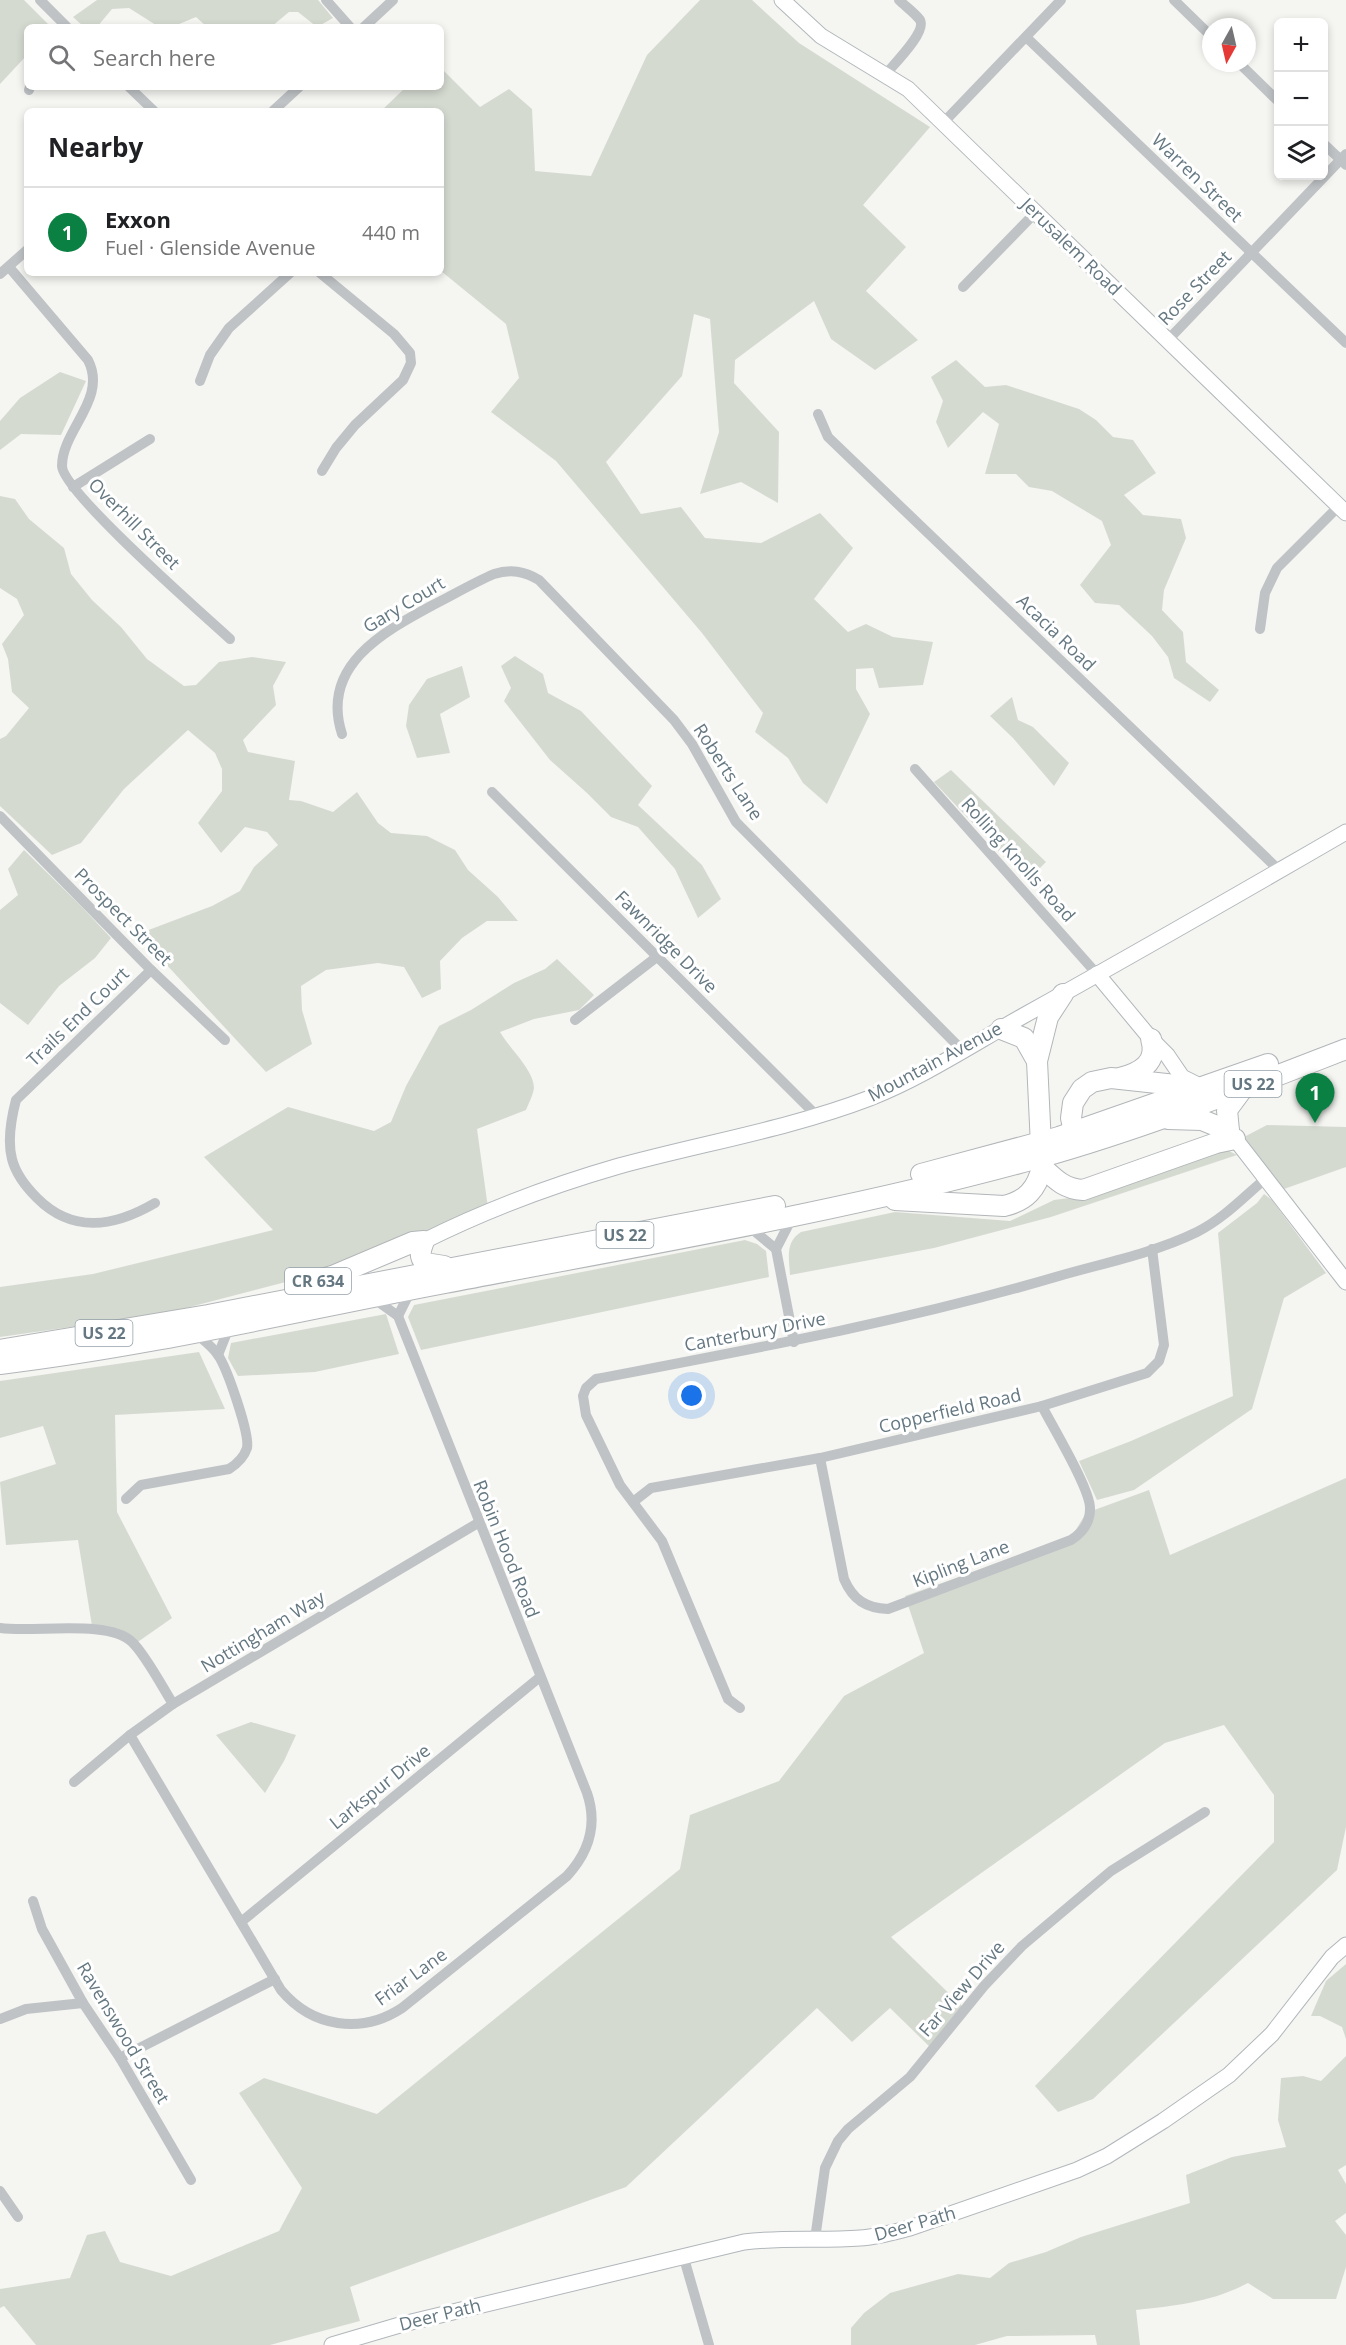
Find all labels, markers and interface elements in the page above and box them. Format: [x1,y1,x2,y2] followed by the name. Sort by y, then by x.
[1202,18,1256,72] north arrow
[1274,18,1328,180] map controls
[1274,18,1328,72] button: +
[24,24,444,90] search box
[45,41,78,74] icon: search
[93,42,216,72] text: Search here
[1274,72,1328,126] button: −
[1274,126,1328,180] button: layers
[1147,128,1248,227] street label: Warren Street
[48,129,143,165] text: Nearby
[1015,191,1127,300] street label: Jerusalem Road
[105,204,171,234] text: Exxon
[62,219,73,246] text: 1
[362,219,420,246] text: 440 m
[105,234,315,261] text: Fuel · Glenside Avenue
[1152,245,1236,330] street label: Rose Street
[84,472,186,574] street label: Overhill Street
[358,570,449,638] street label: Gary Court
[1012,589,1101,676] street label: Acacia Road
[689,719,769,824] street label: Roberts Lane
[957,792,1081,927] street label: Rolling Knolls Road
[70,862,178,970] street label: Prospect Street
[610,885,723,998] street label: Fawnridge Drive
[21,961,134,1071] street label: Trails End Court
[863,1016,1006,1107] street label: Mountain Avenue
[1224,1071,1282,1097] road number: US 22
[1296,1074,1334,1123] pin: 1
[596,1222,654,1248] road number: US 22
[285,1268,351,1294] road number: CR 634
[682,1306,827,1356] street label: Canterbury Drive
[76,1320,132,1346] road number: US 22
[677,1381,706,1410] your location
[876,1382,1023,1438] street label: Copperfield Road
[468,1476,546,1621] street label: Robin Hood Road
[909,1534,1012,1592] street label: Kipling Lane
[196,1584,330,1678] street label: Nottingham Way
[324,1738,435,1834] street label: Larkspur Drive
[913,1935,1009,2041] street label: Far View Drive
[369,1942,451,2011] street label: Friar Lane
[72,1957,176,2108] street label: Ravenswood Street
[871,2200,958,2246] street label: Deer Path
[396,2292,483,2336] street label: Deer Path

